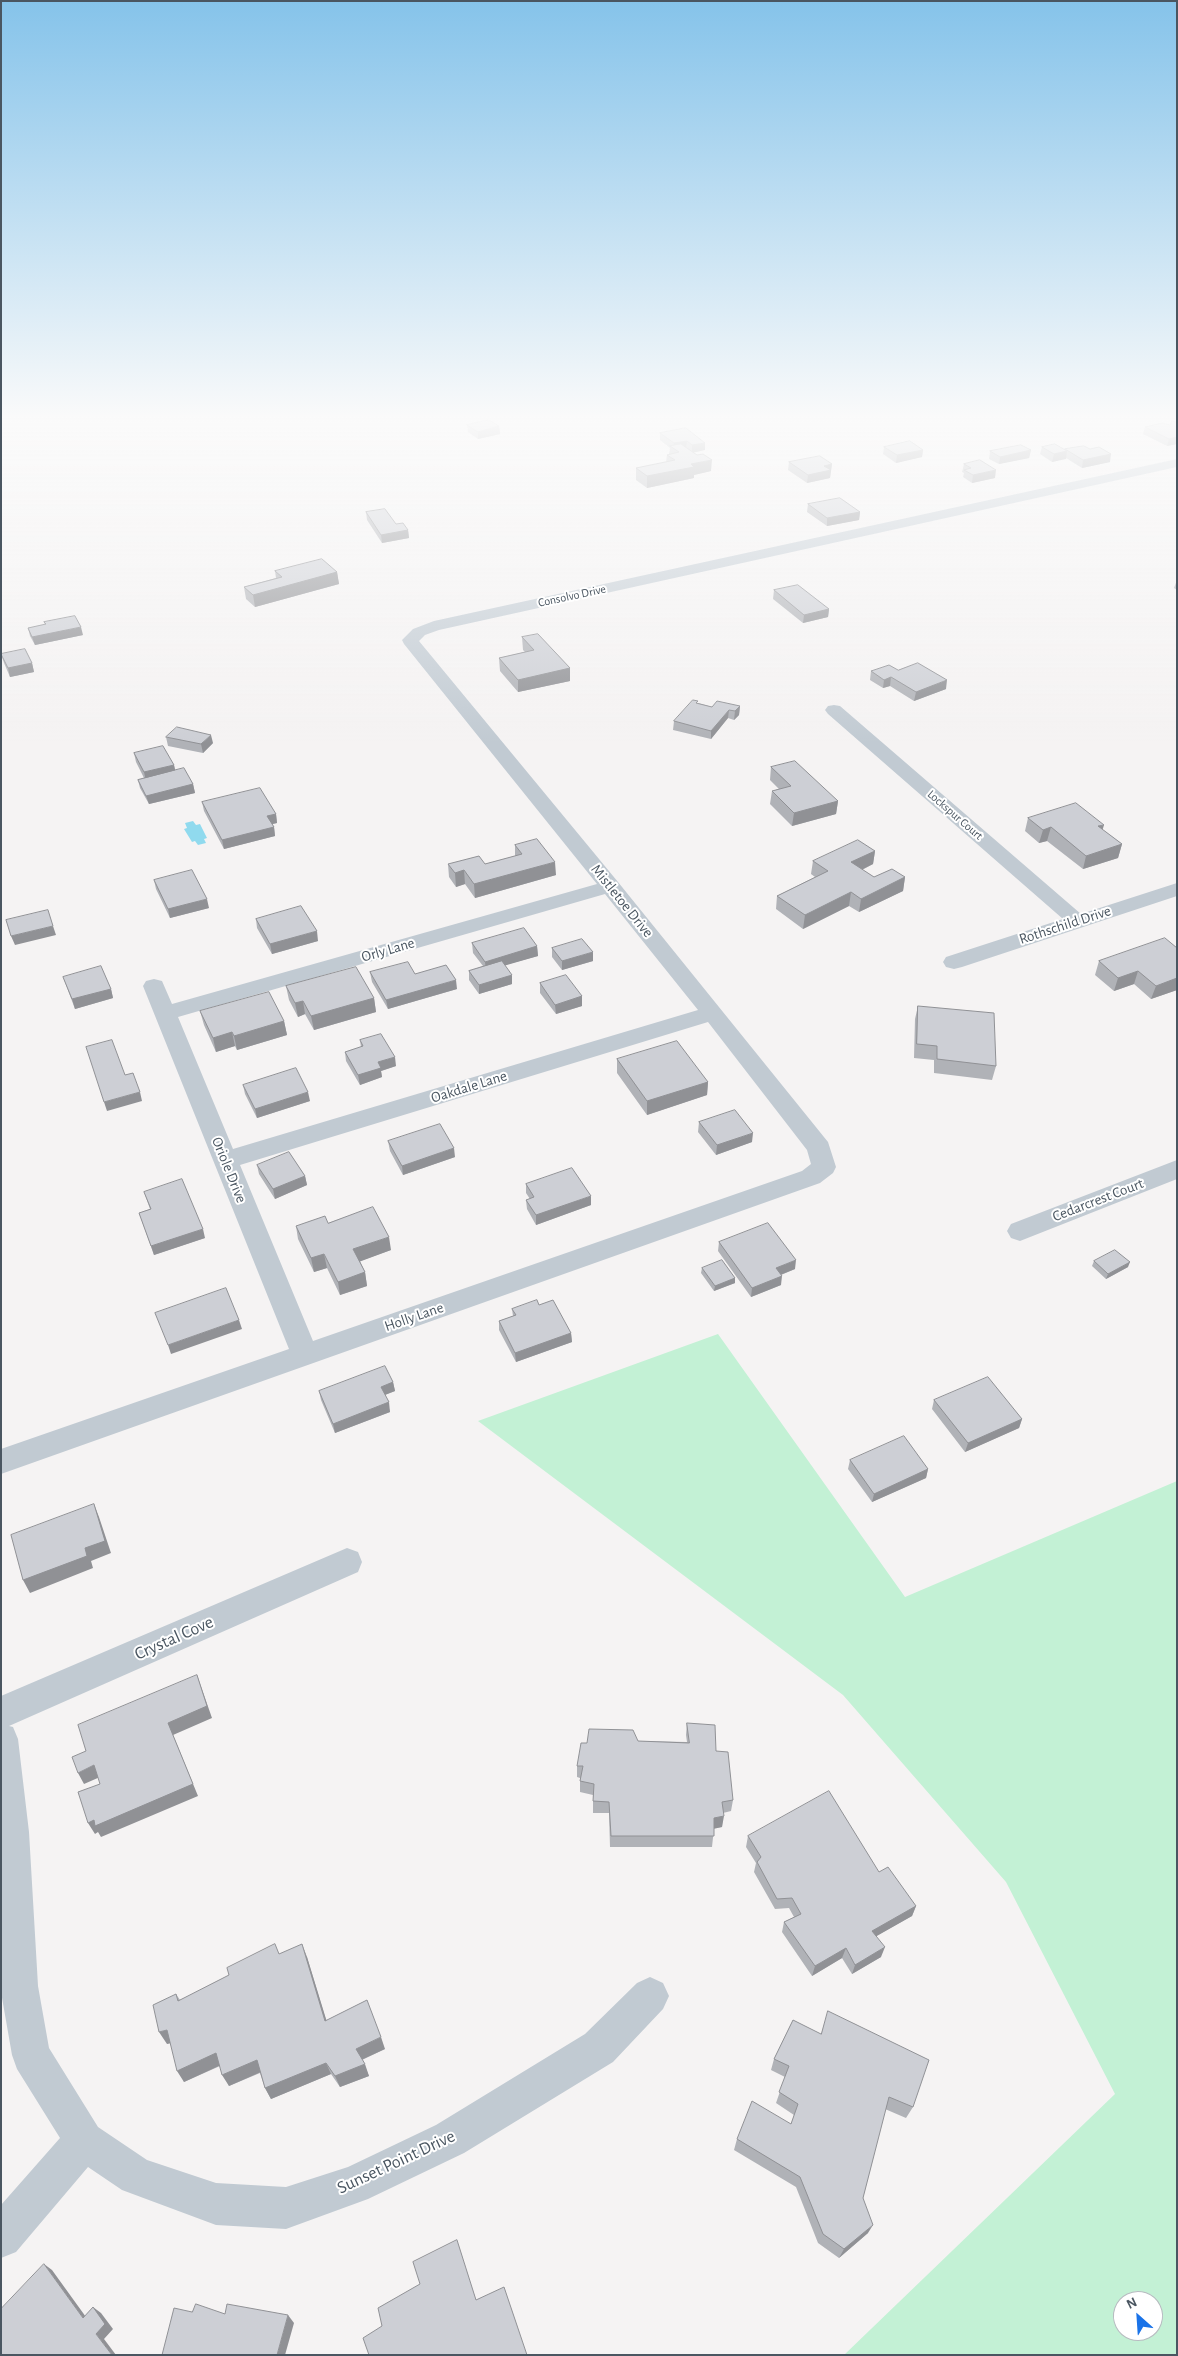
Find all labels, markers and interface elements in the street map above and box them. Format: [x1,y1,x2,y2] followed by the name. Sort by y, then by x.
[537,582,607,610] street label: Consolvo Drive
[924,787,986,843] street label: Lockspur Court
[587,861,657,941] street label: Mistletoe Drive
[1017,902,1113,948] street label: Rothschild Drive
[359,934,417,966] street label: Orly Lane
[429,1067,509,1107] street label: Oakdale Lane
[208,1134,250,1206] street label: Oriole Drive
[1050,1174,1146,1226] street label: Cedarcrest Court
[382,1299,446,1335] street label: Holly Lane
[131,1611,217,1665] street label: Crystal Cove
[334,2125,458,2199] street label: Sunset Point Drive
[1113,2291,1163,2341] north arrow
[1124,2295,1139,2312] text: N

